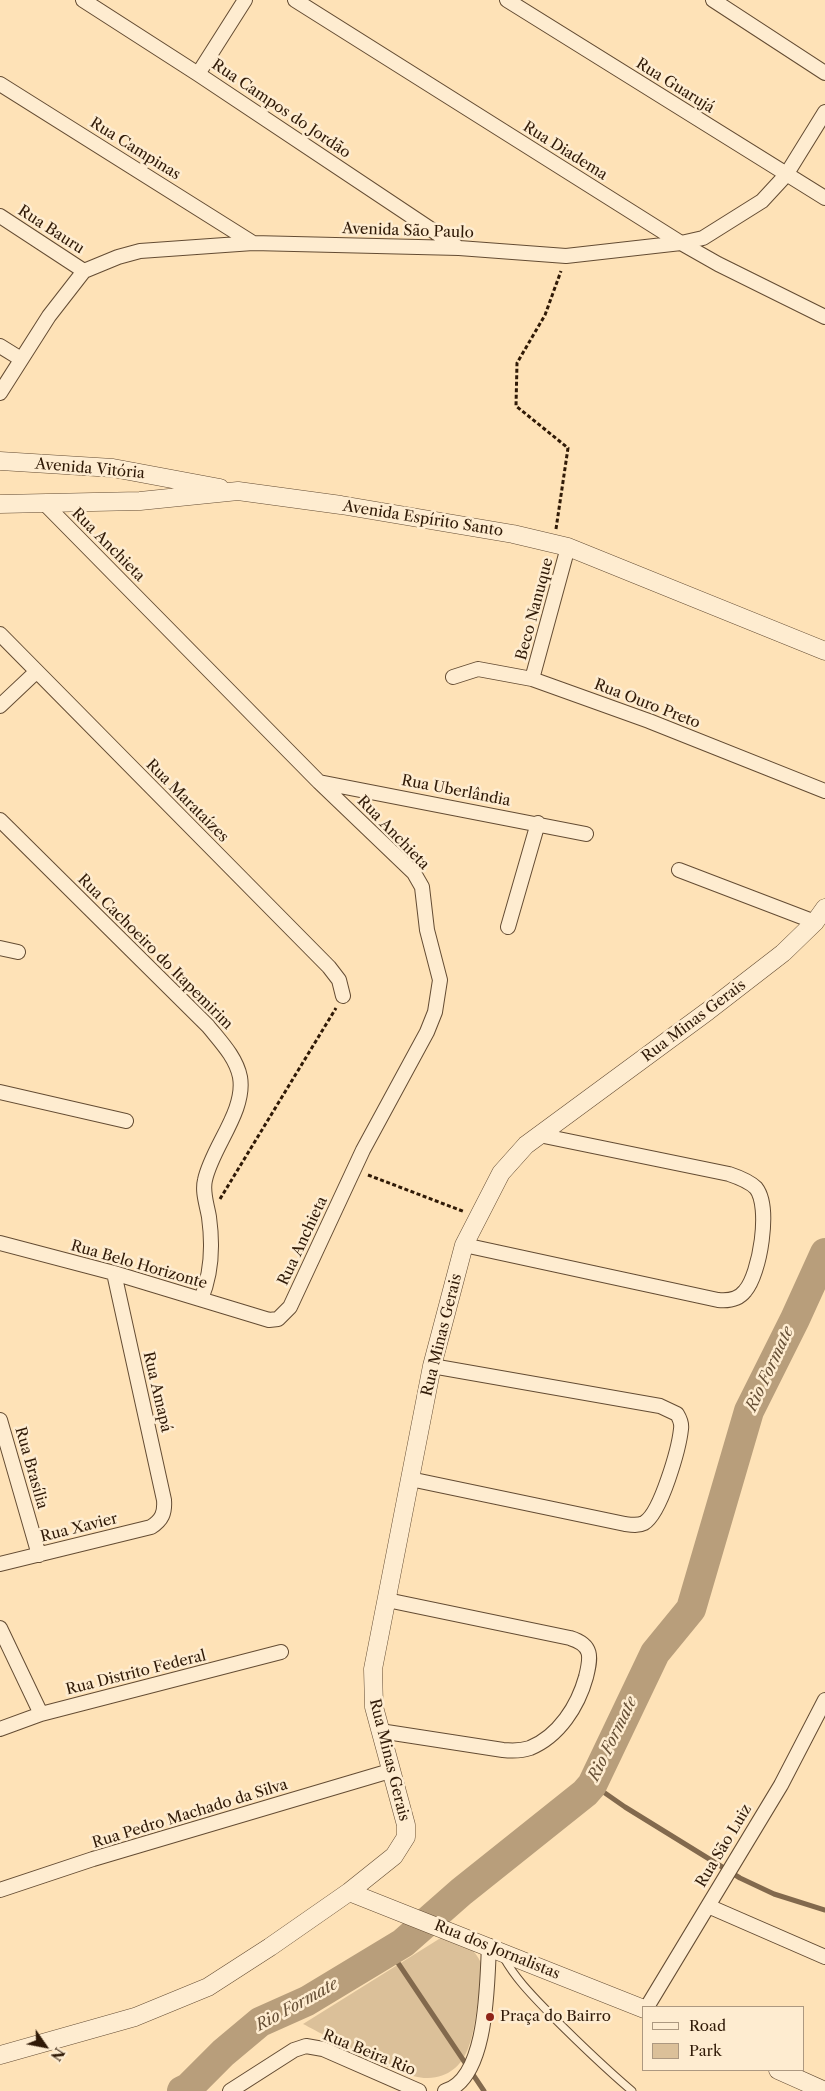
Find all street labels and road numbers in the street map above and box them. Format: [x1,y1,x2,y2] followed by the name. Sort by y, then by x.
[632,55,718,117] street label: Rua Guarujá
[208,56,354,162] street label: Rua Campos do Jordão
[86,114,184,184] street label: Rua Campinas
[519,118,611,184] street label: Rua Diadema
[15,202,87,258] street label: Rua Bauru
[342,220,474,242] street label: Avenida São Paulo
[34,455,146,483] street label: Avenida Vitória
[342,497,504,541] street label: Avenida Espírito Santo
[68,505,148,585] street label: Rua Anchieta
[513,556,557,662] street label: Beco Nanuque
[591,676,703,732] street label: Rua Ouro Preto
[142,756,232,846] street label: Rua Marataízes
[400,772,512,810] street label: Rua Uberlândia
[353,792,433,874] street label: Rua Anchieta
[74,871,236,1033] street label: Rua Cachoeiro do Itapemirim
[639,976,749,1066] street label: Rua Minas Gerais
[275,1194,331,1288] street label: Rua Anchieta
[69,1237,209,1293] street label: Rua Belo Horizonte
[418,1272,466,1398] street label: Rua Minas Gerais
[139,1350,175,1434] street label: Rua Amapá
[11,1425,51,1511] street label: Rua Brasília
[39,1510,119,1546] street label: Rua Xavier
[64,1647,208,1699] street label: Rua Distrito Federal
[365,1697,413,1823] street label: Rua Minas Gerais
[90,1776,290,1852] street label: Rua Pedro Machado da Silva
[692,1801,756,1891] street label: Rua São Luiz
[431,1917,563,1983] street label: Rua dos Jornalistas
[320,2026,418,2080] street label: Rua Beira Rio

